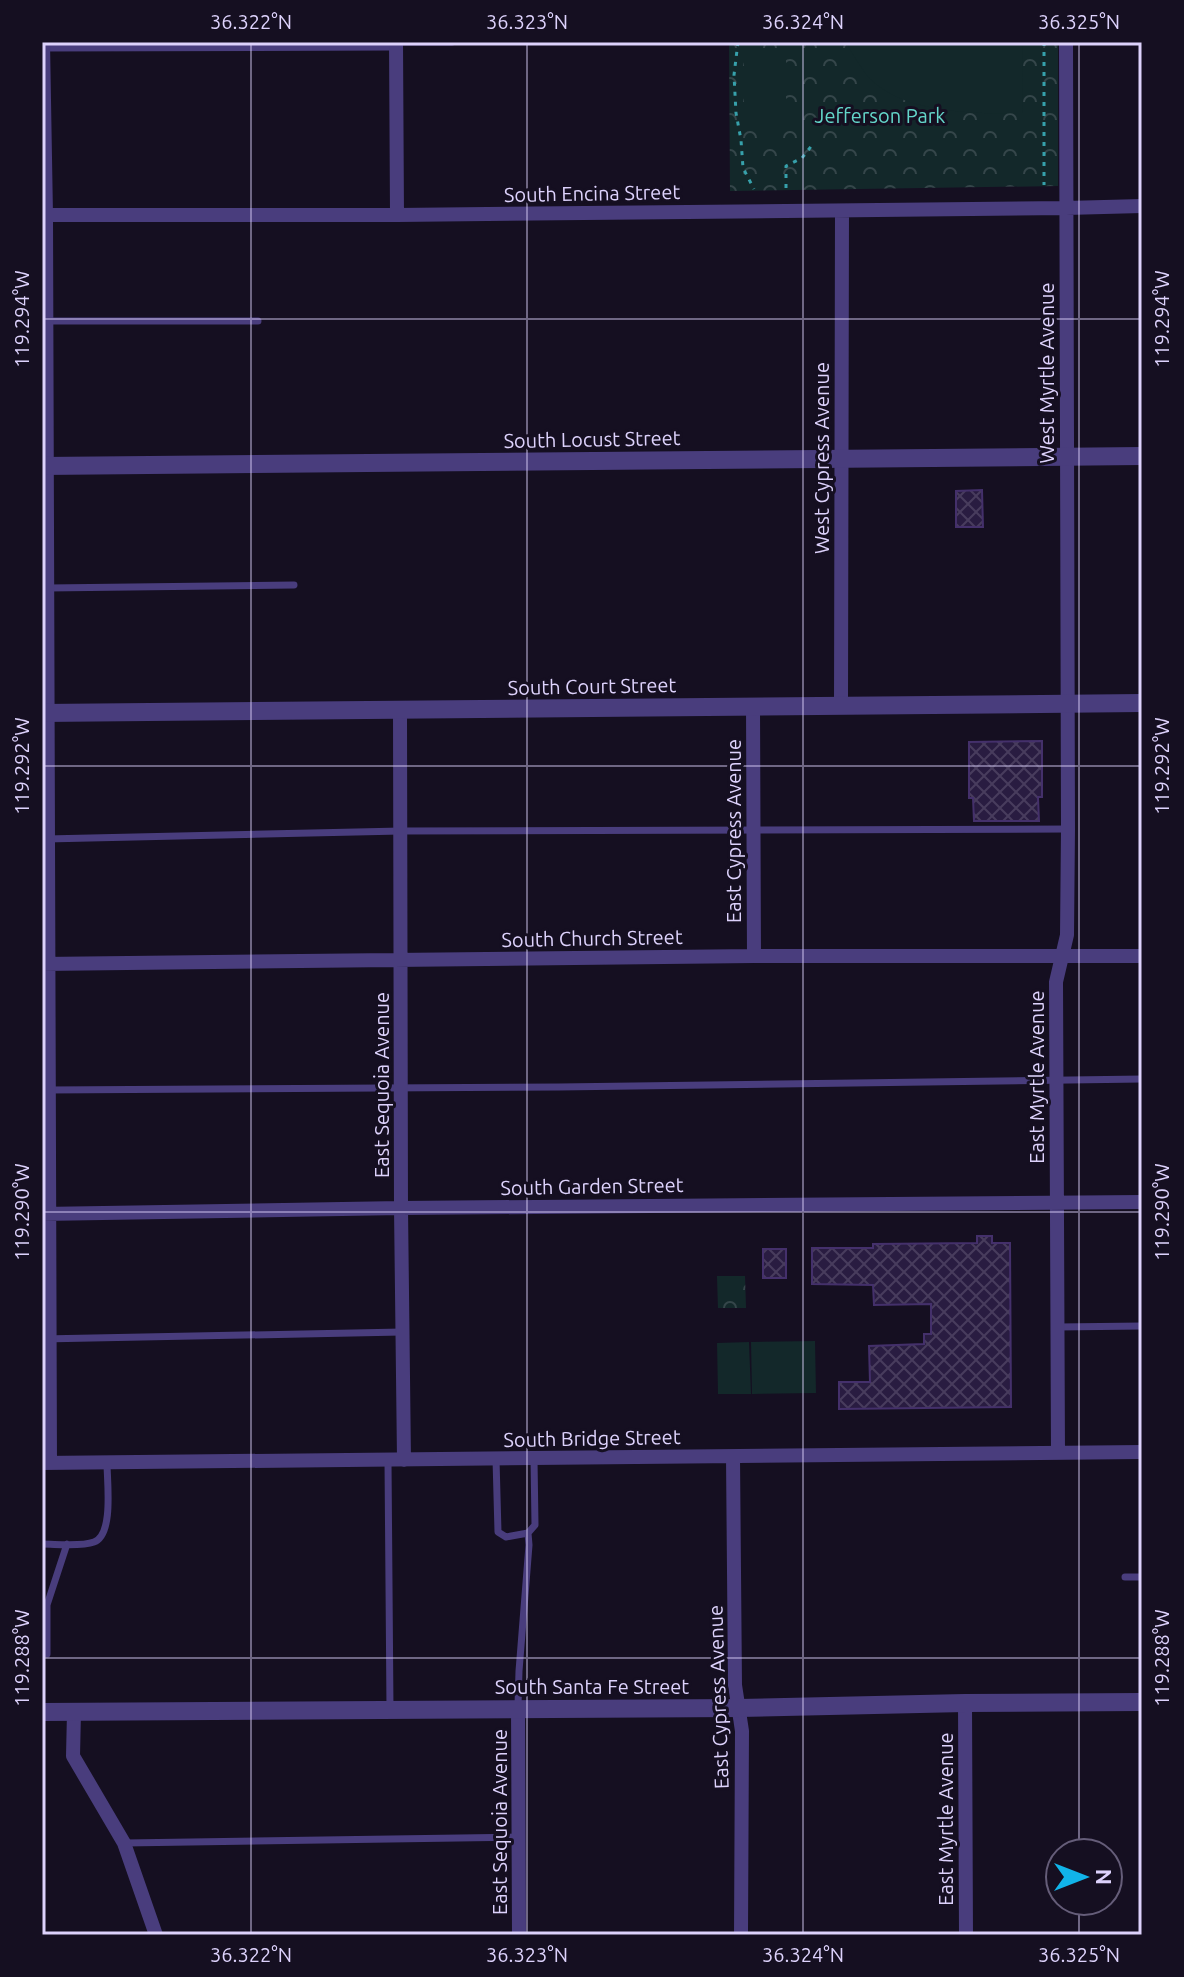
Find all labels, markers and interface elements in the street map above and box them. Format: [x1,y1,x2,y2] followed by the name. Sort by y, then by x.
[210,10,292,33] text: 36.322°N
[486,10,568,33] text: 36.323°N
[762,10,844,33] text: 36.324°N
[1038,10,1120,33] text: 36.325°N
[815,104,945,127] park label: Jefferson Park
[504,180,681,206] street label: South Encina Street
[10,270,33,368] text: 119.294°W
[1150,270,1173,368] text: 119.294°W
[1035,282,1058,464] street label: West Myrtle Avenue
[810,362,833,554] street label: West Cypress Avenue
[503,426,681,452] street label: South Locust Street
[507,673,677,699] street label: South Court Street
[10,717,33,815] text: 119.292°W
[1150,717,1173,815] text: 119.292°W
[722,739,745,923] street label: East Cypress Avenue
[501,925,683,951] street label: South Church Street
[1025,990,1048,1164] street label: East Myrtle Avenue
[370,992,393,1178] street label: East Sequoia Avenue
[10,1163,33,1261] text: 119.290°W
[1150,1163,1173,1261] text: 119.290°W
[500,1173,684,1199] street label: South Garden Street
[503,1425,681,1451] street label: South Bridge Street
[703,1605,733,1789] street label: East Cypress Avenue
[10,1609,33,1707] text: 119.288°W
[1150,1609,1173,1707] text: 119.288°W
[495,1675,689,1698] street label: South Santa Fe Street
[488,1729,511,1915] street label: East Sequoia Avenue
[934,1732,957,1906] street label: East Myrtle Avenue
[1044,1837,1124,1917] north arrow
[1092,1869,1117,1885] text: N
[210,1943,292,1966] text: 36.322°N
[486,1943,568,1966] text: 36.323°N
[762,1943,844,1966] text: 36.324°N
[1038,1943,1120,1966] text: 36.325°N

